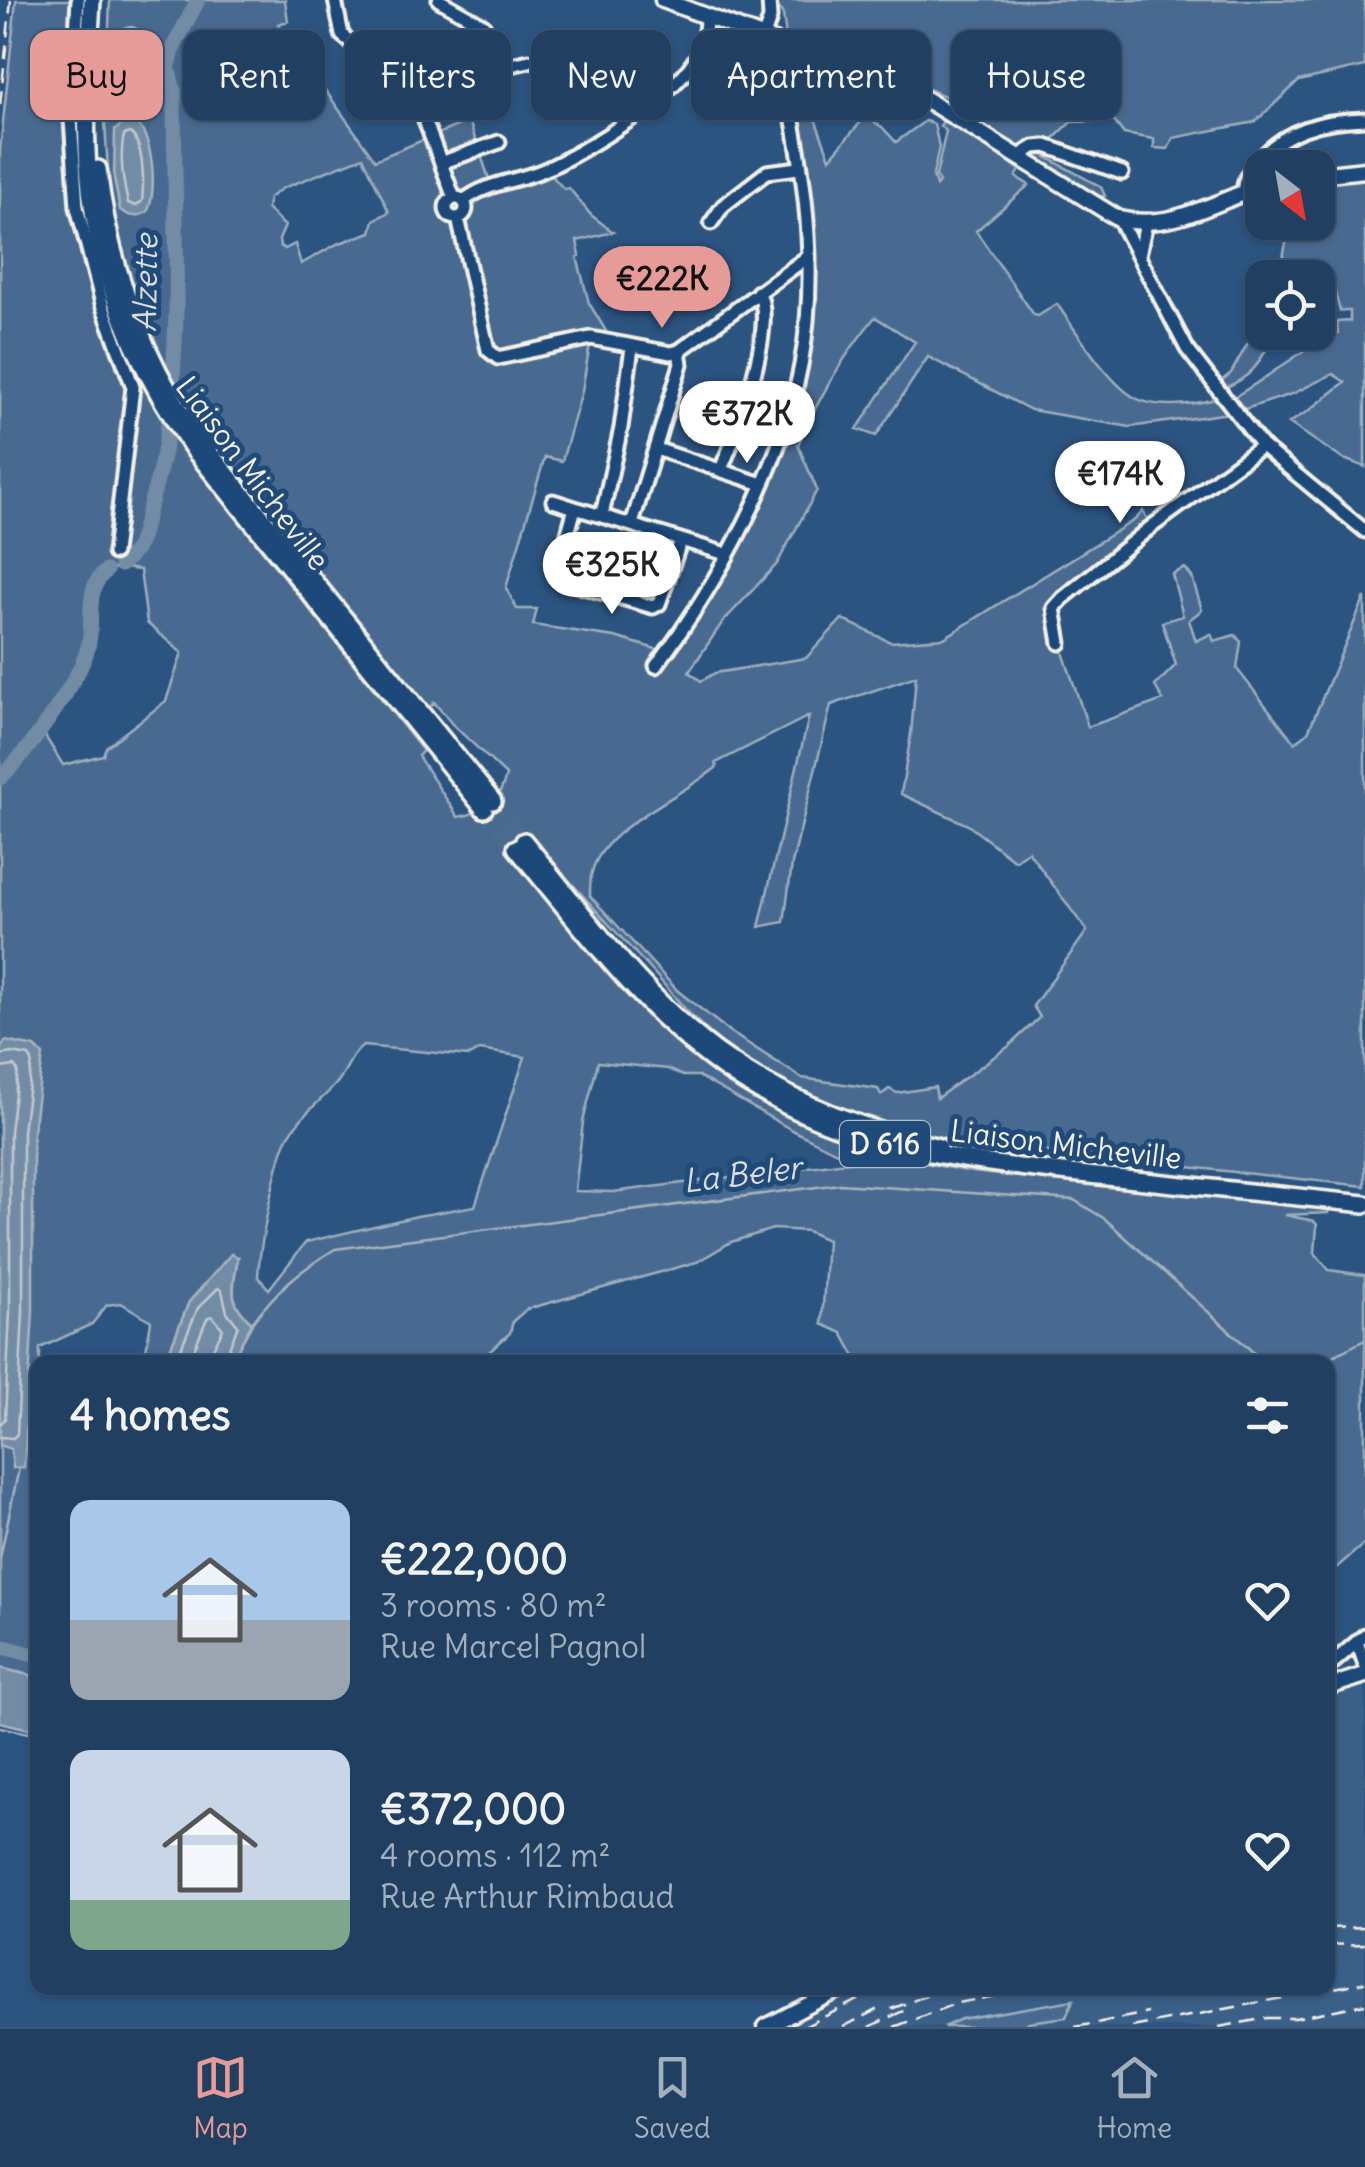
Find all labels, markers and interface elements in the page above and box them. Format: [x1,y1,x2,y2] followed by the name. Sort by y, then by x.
[30,30,163,120] chip: Buy
[183,30,325,120] chip: Rent
[345,30,511,120] chip: Filters
[531,30,671,120] chip: New
[691,30,931,120] chip: Apartment
[951,30,1121,120] chip: House
[1245,150,1335,240] north arrow
[1245,150,1335,350] map controls
[124,231,166,332] water label: Alzette
[592,246,732,331] pin: €222K
[616,258,708,299] text: €222K
[1245,260,1335,350] button: locate
[168,369,338,577] street label: Liaison Micheville
[677,381,817,466] pin: €372K
[701,393,793,434] text: €372K
[1050,441,1190,526] pin: €174K
[1077,453,1163,494] text: €174K
[542,532,682,617] pin: €325K
[565,544,659,585] text: €325K
[948,1111,1184,1177] street label: Liaison Micheville
[840,1121,930,1167] road number: D 616
[681,1146,807,1202] water label: La Beler
[1240,1388,1295,1443] icon: filters
[70,1389,231,1441] text: 4 homes
[380,1533,568,1585] text: €222,000
[150,1540,270,1660] icon: home
[1240,1573,1295,1628] icon: heart
[380,1585,607,1626] text: 3 rooms · 80 m²
[380,1626,646,1667] text: Rue Marcel Pagnol
[380,1783,566,1835] text: €372,000
[150,1790,270,1910] icon: home
[1240,1823,1295,1878] icon: heart
[380,1835,610,1876] text: 4 rooms · 112 m²
[380,1876,674,1917] text: Rue Arthur Rimbaud
[193,2050,248,2146] tab: Map
[634,2050,711,2146] tab: Saved
[1097,2050,1172,2146] tab: Home

